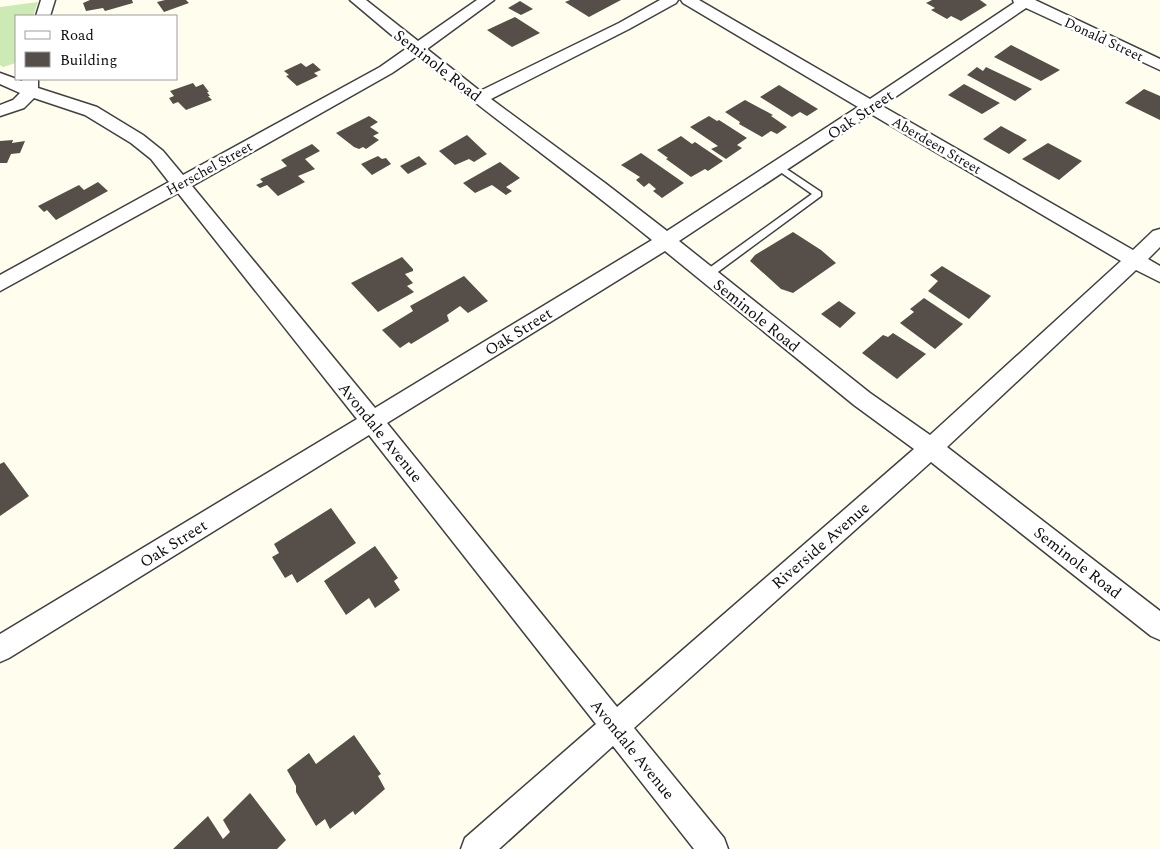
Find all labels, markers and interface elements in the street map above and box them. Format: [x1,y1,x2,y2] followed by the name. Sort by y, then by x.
[1061,12,1147,67] street label: Donald Street
[15,15,178,80] legend
[60,24,94,47] text: Road
[388,24,486,108] street label: Seminole Road
[60,49,117,72] text: Building
[823,84,899,146] street label: Oak Street
[888,111,985,180] street label: Aberdeen Street
[162,136,256,201] street label: Herschel Street
[708,273,805,358] street label: Seminole Road
[480,301,557,362] street label: Oak Street
[332,377,428,488] street label: Avondale Avenue
[766,496,875,595] street label: Riverside Avenue
[135,513,212,574] street label: Oak Street
[1028,521,1126,605] street label: Seminole Road
[584,694,680,805] street label: Avondale Avenue

